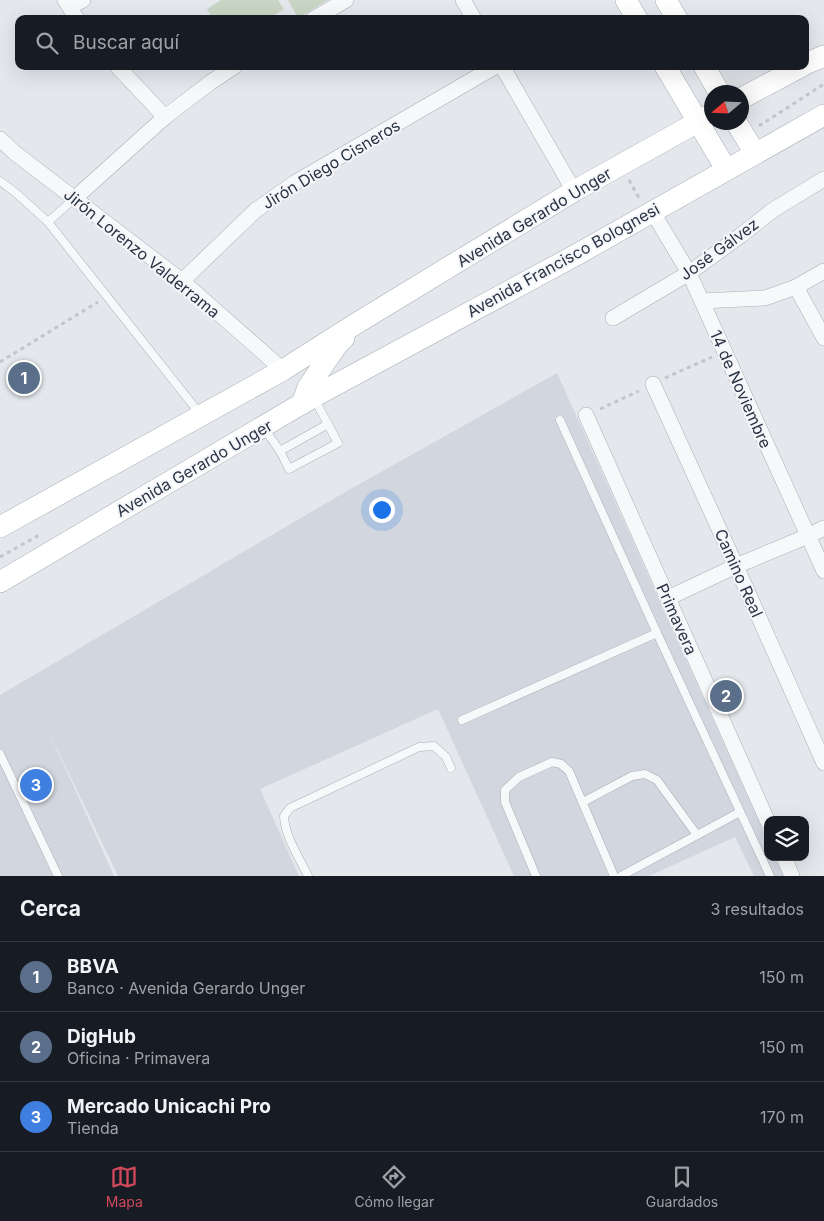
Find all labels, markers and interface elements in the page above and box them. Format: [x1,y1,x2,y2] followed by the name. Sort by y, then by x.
[15,15,809,70] search box
[33,29,61,57] icon: search
[73,31,179,54] text: Buscar aquí
[704,85,749,130] north arrow
[258,115,404,213] street label: Jirón Diego Cisneros
[453,163,615,271] street label: Avenida Gerardo Unger
[60,184,224,322] street label: Jirón Lorenzo Valderrama
[463,199,663,321] street label: Avenida Francisco Bolognesi
[676,214,762,284] street label: José Gálvez
[706,327,776,451] street label: 14 de Noviembre
[8,359,40,397] pin: 1
[112,415,276,521] street label: Avenida Gerardo Unger
[369,497,395,523] your location
[711,526,767,620] street label: Camino Real
[652,580,702,658] street label: Primavera
[710,677,742,715] pin: 2
[20,766,52,804] pin: 3
[764,816,809,861] map controls
[764,816,809,861] button: layers
[20,896,81,921] text: Cerca
[710,899,804,919] text: 3 resultados
[67,955,119,978] text: BBVA
[33,967,39,987] text: 1
[759,967,804,987] text: 150 m
[67,978,305,998] text: Banco · Avenida Gerardo Unger
[67,1025,136,1048] text: DigHub
[31,1037,41,1057] text: 2
[759,1037,804,1057] text: 150 m
[67,1048,210,1068] text: Oficina · Primavera
[67,1095,271,1118] text: Mercado Unicachi Pro
[31,1107,41,1127] text: 3
[760,1107,804,1127] text: 170 m
[67,1118,119,1138] text: Tienda
[106,1163,143,1210] tab: Mapa
[354,1163,434,1210] tab: Cómo llegar
[646,1163,718,1210] tab: Guardados

